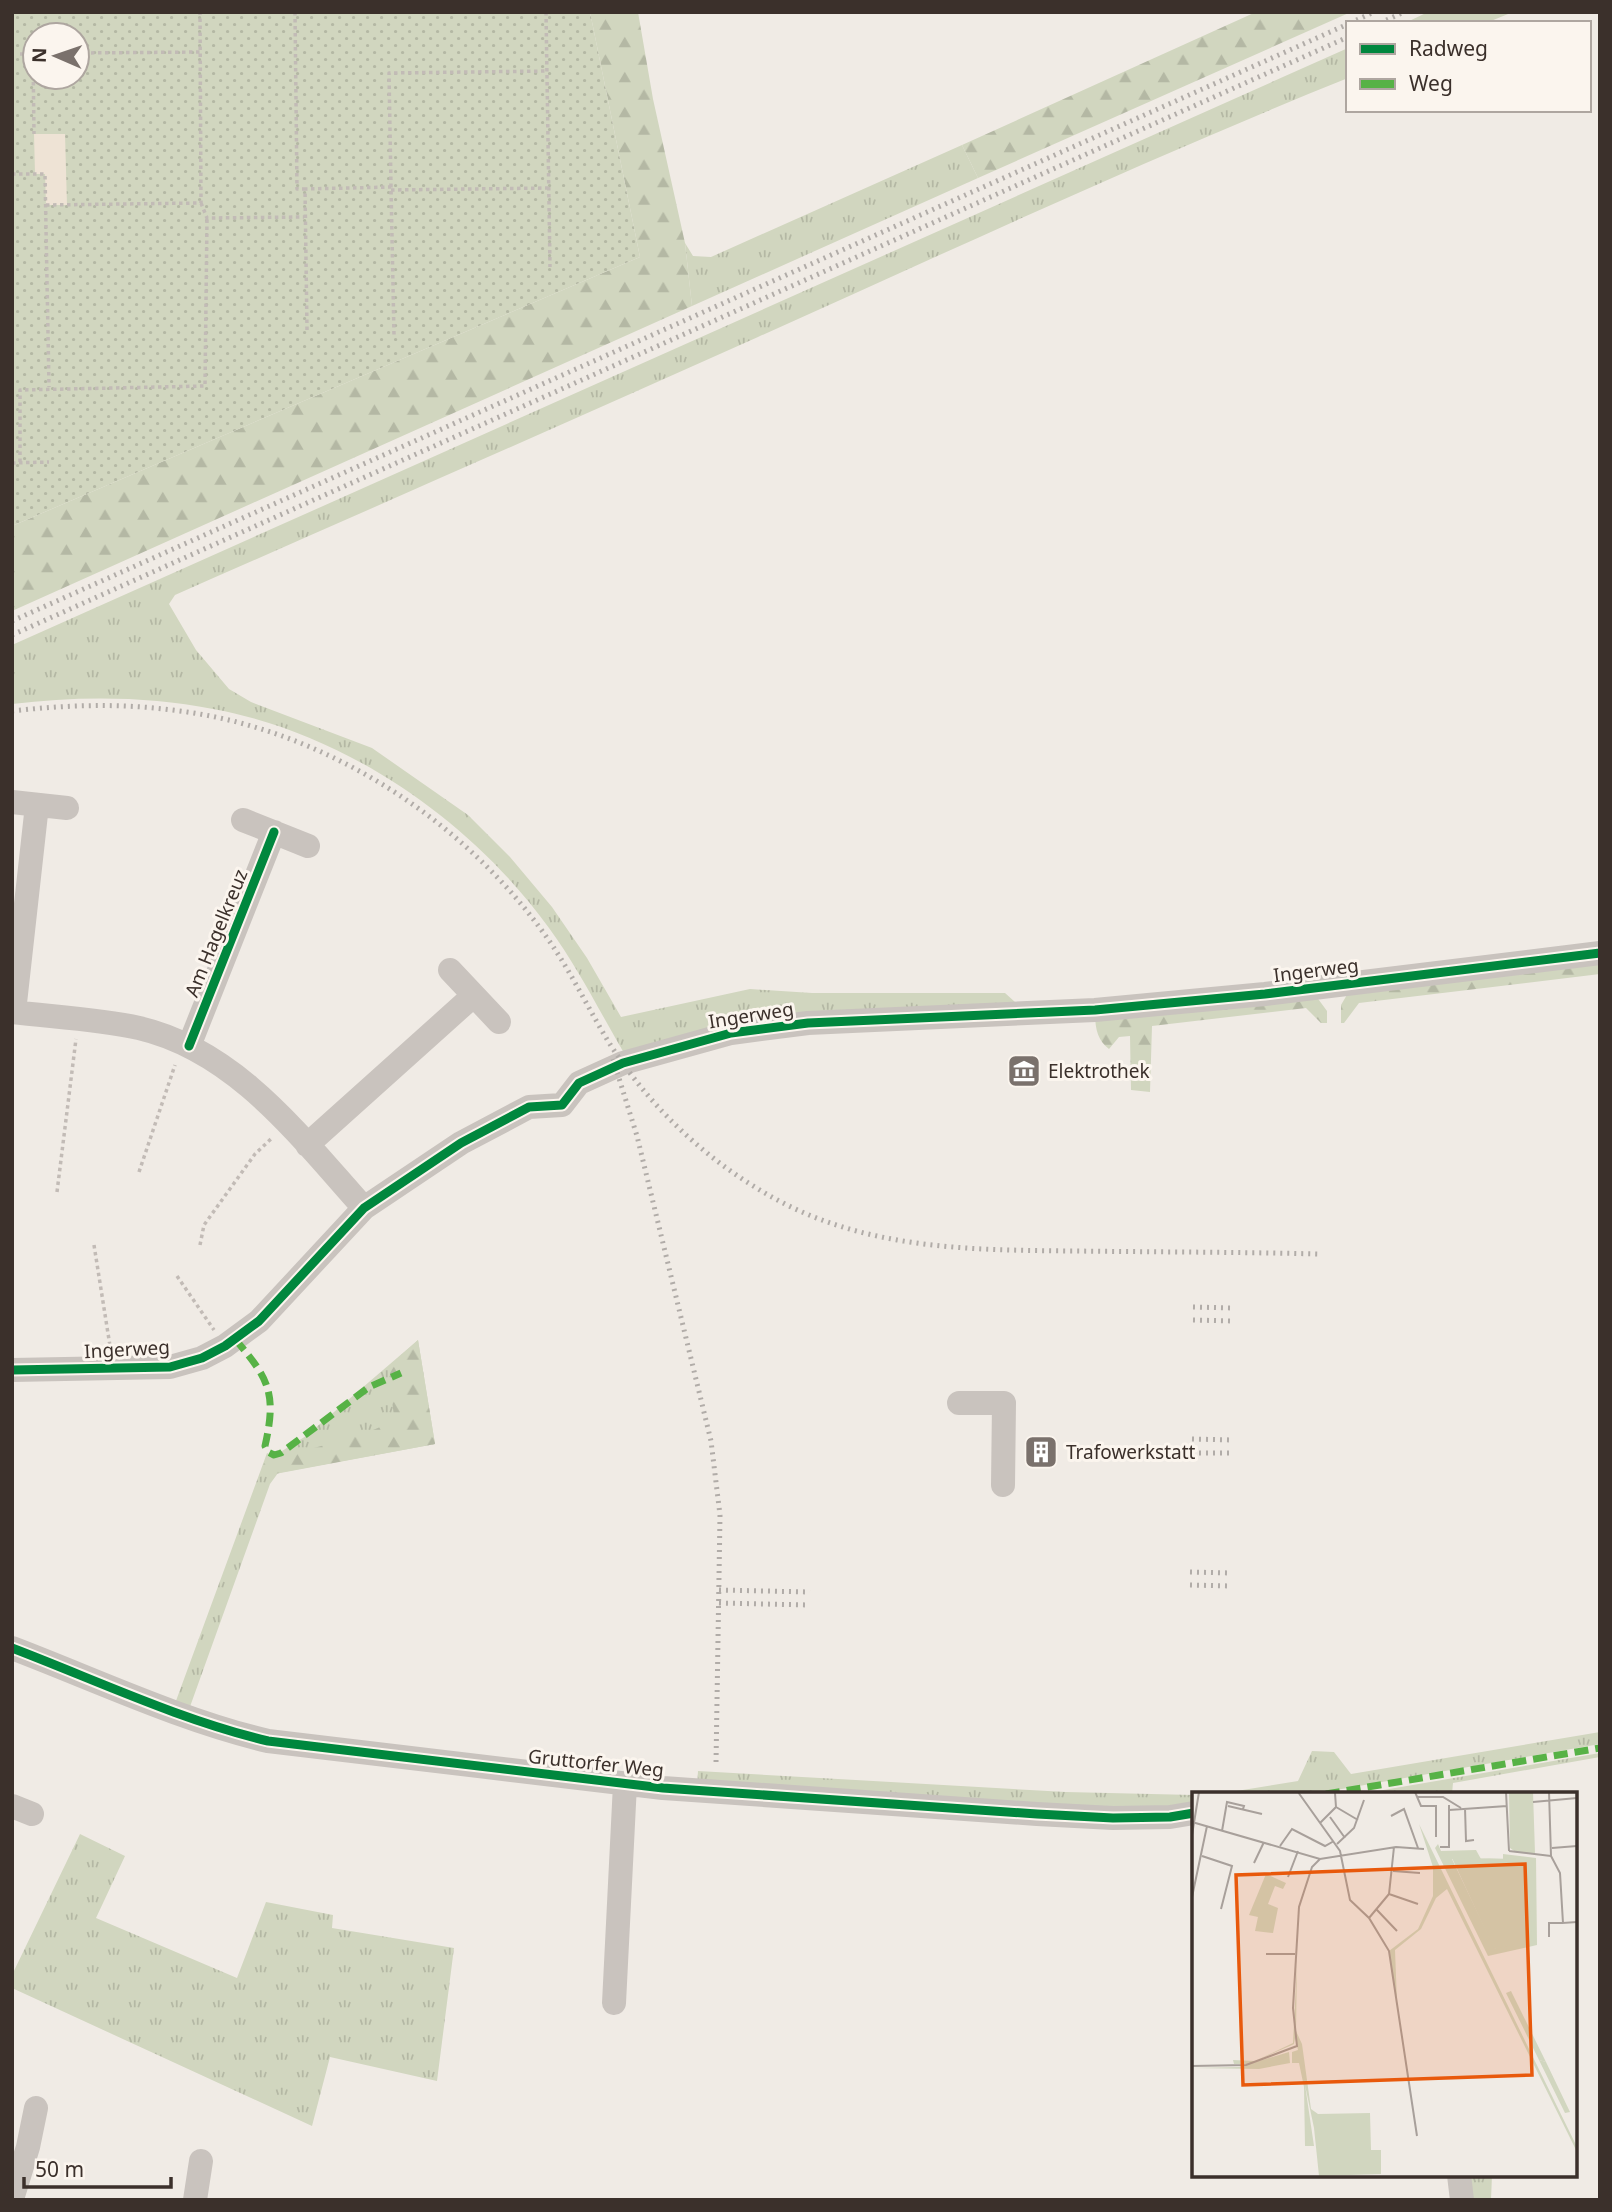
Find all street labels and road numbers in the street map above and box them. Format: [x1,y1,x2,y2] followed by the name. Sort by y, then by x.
[178,865,254,1001] street label: Am Hagelkreuz
[1272,952,1360,988] street label: Ingerweg
[707,995,795,1035] street label: Ingerweg
[83,1334,171,1364] street label: Ingerweg
[527,1743,665,1783] street label: Gruttorfer Weg

